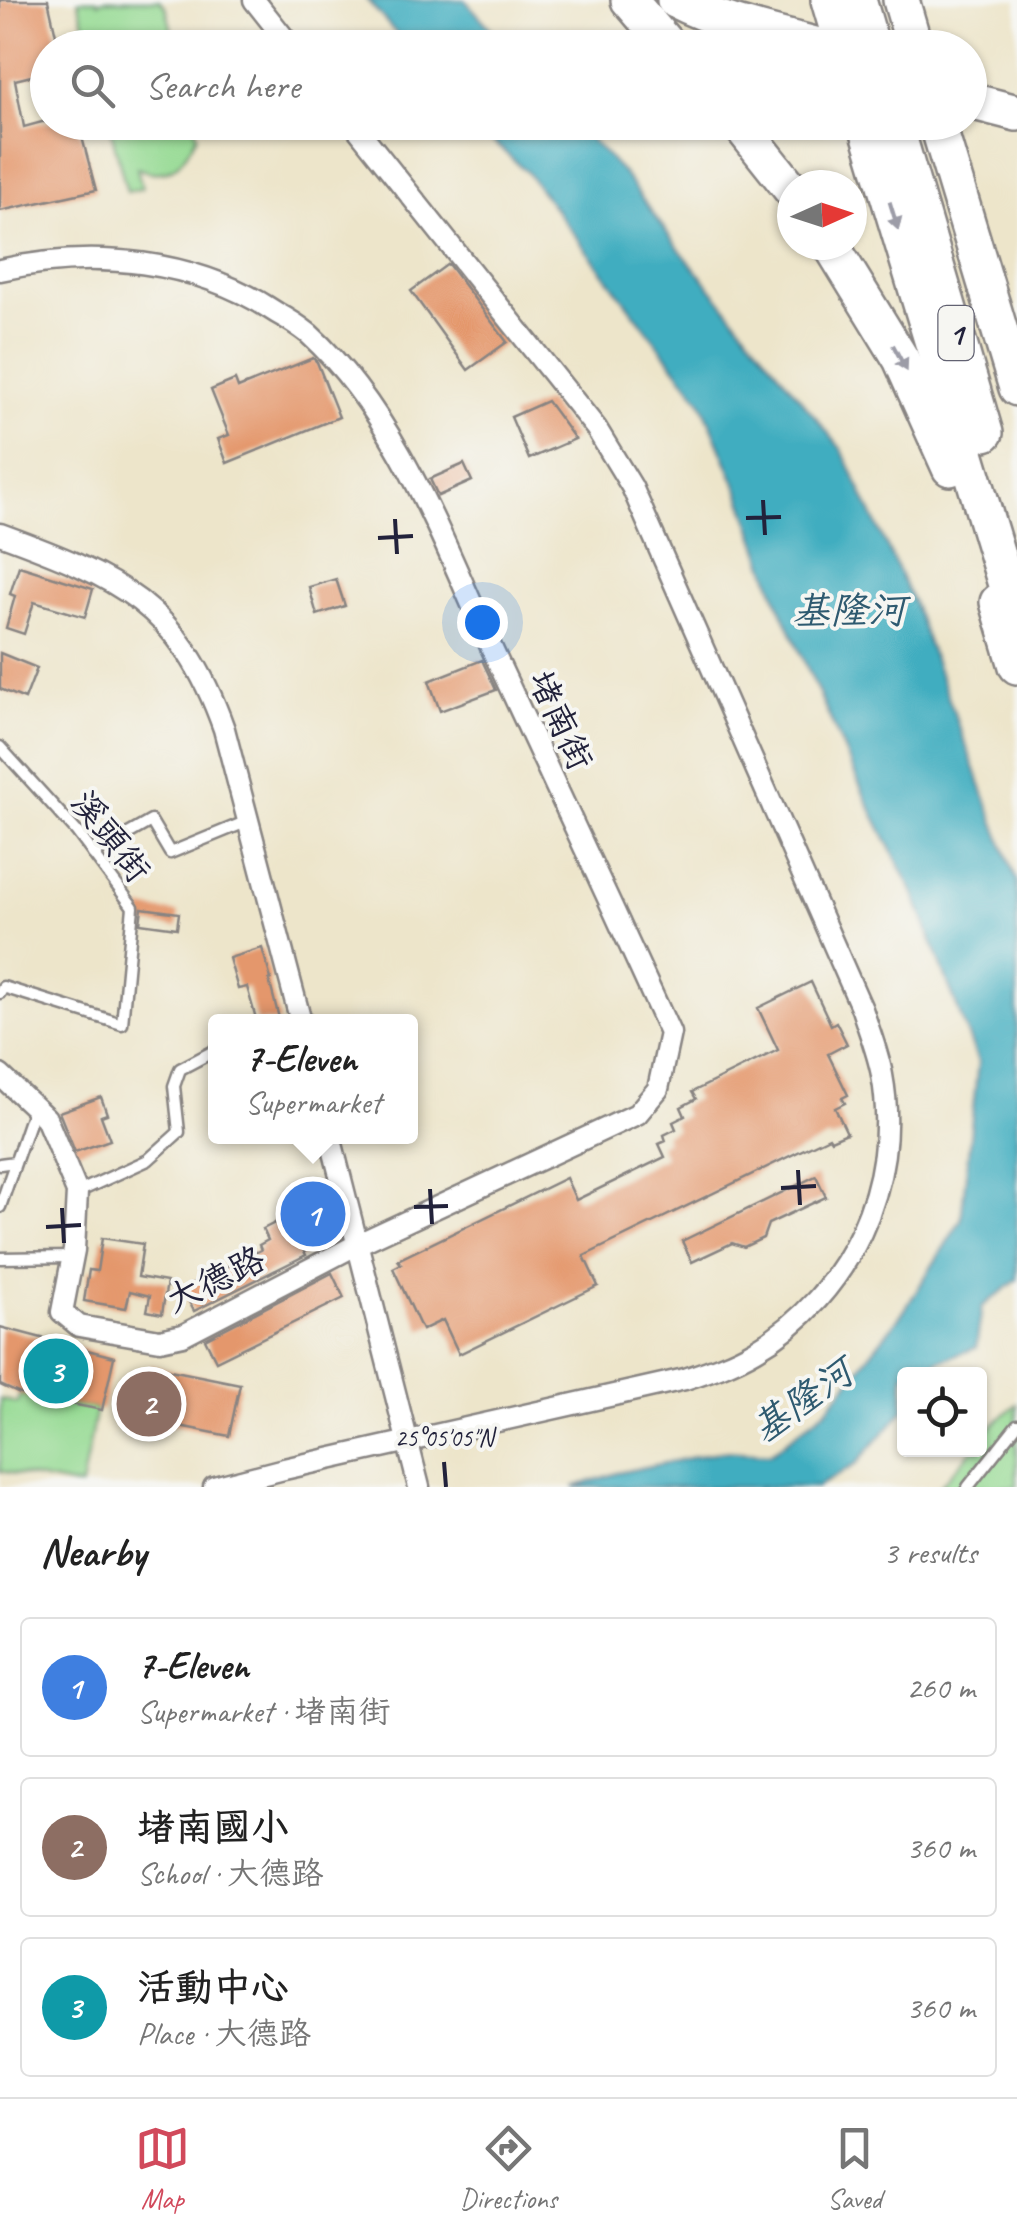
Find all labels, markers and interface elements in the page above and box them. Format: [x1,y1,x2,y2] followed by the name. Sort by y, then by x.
[30,30,987,140] search box
[65,58,120,113] icon: search
[145,62,300,109] text: Search here
[777,170,867,260] north arrow
[887,201,902,232] one-way arrow
[938,306,974,360] road number: 1
[891,344,908,373] one-way arrow
[792,587,912,634] water label: 基隆河
[457,597,508,648] your location
[518,663,603,777] street label: 堵南街
[61,781,161,892] street label: 溪頭街
[208,1014,418,1144] popup
[245,1035,357,1082] text: 7-Eleven
[245,1082,381,1123] text: Supermarket
[280,1176,346,1252] pin: 1
[158,1236,272,1323] street label: 大德路
[23,1334,88,1408] pin: 3
[742,1345,867,1452] water label: 基隆河
[116,1366,182,1442] pin: 2
[897,1367,987,1457] map controls
[897,1367,987,1457] button: locate
[395,1422,497,1454] text: 25°05'05"N
[40,1526,146,1579] text: Nearby
[883,1532,977,1573] text: 3 results
[137,1642,249,1689] text: 7-Eleven
[67,1667,82,1708] text: 1
[906,1667,975,1708] text: 260 m
[137,1691,390,1732] text: Supermarket · 堵南街
[137,1804,289,1851] text: 堵南國小
[67,1827,82,1868] text: 2
[906,1827,975,1868] text: 360 m
[137,1853,323,1894] text: School · 大德路
[137,1964,289,2011] text: 活動中心
[67,1987,82,2028] text: 3
[906,1987,975,2028] text: 360 m
[137,2013,311,2054] text: Place · 大德路
[135,2121,190,2216] tab: Map
[460,2121,557,2216] tab: Directions
[827,2121,882,2216] tab: Saved

